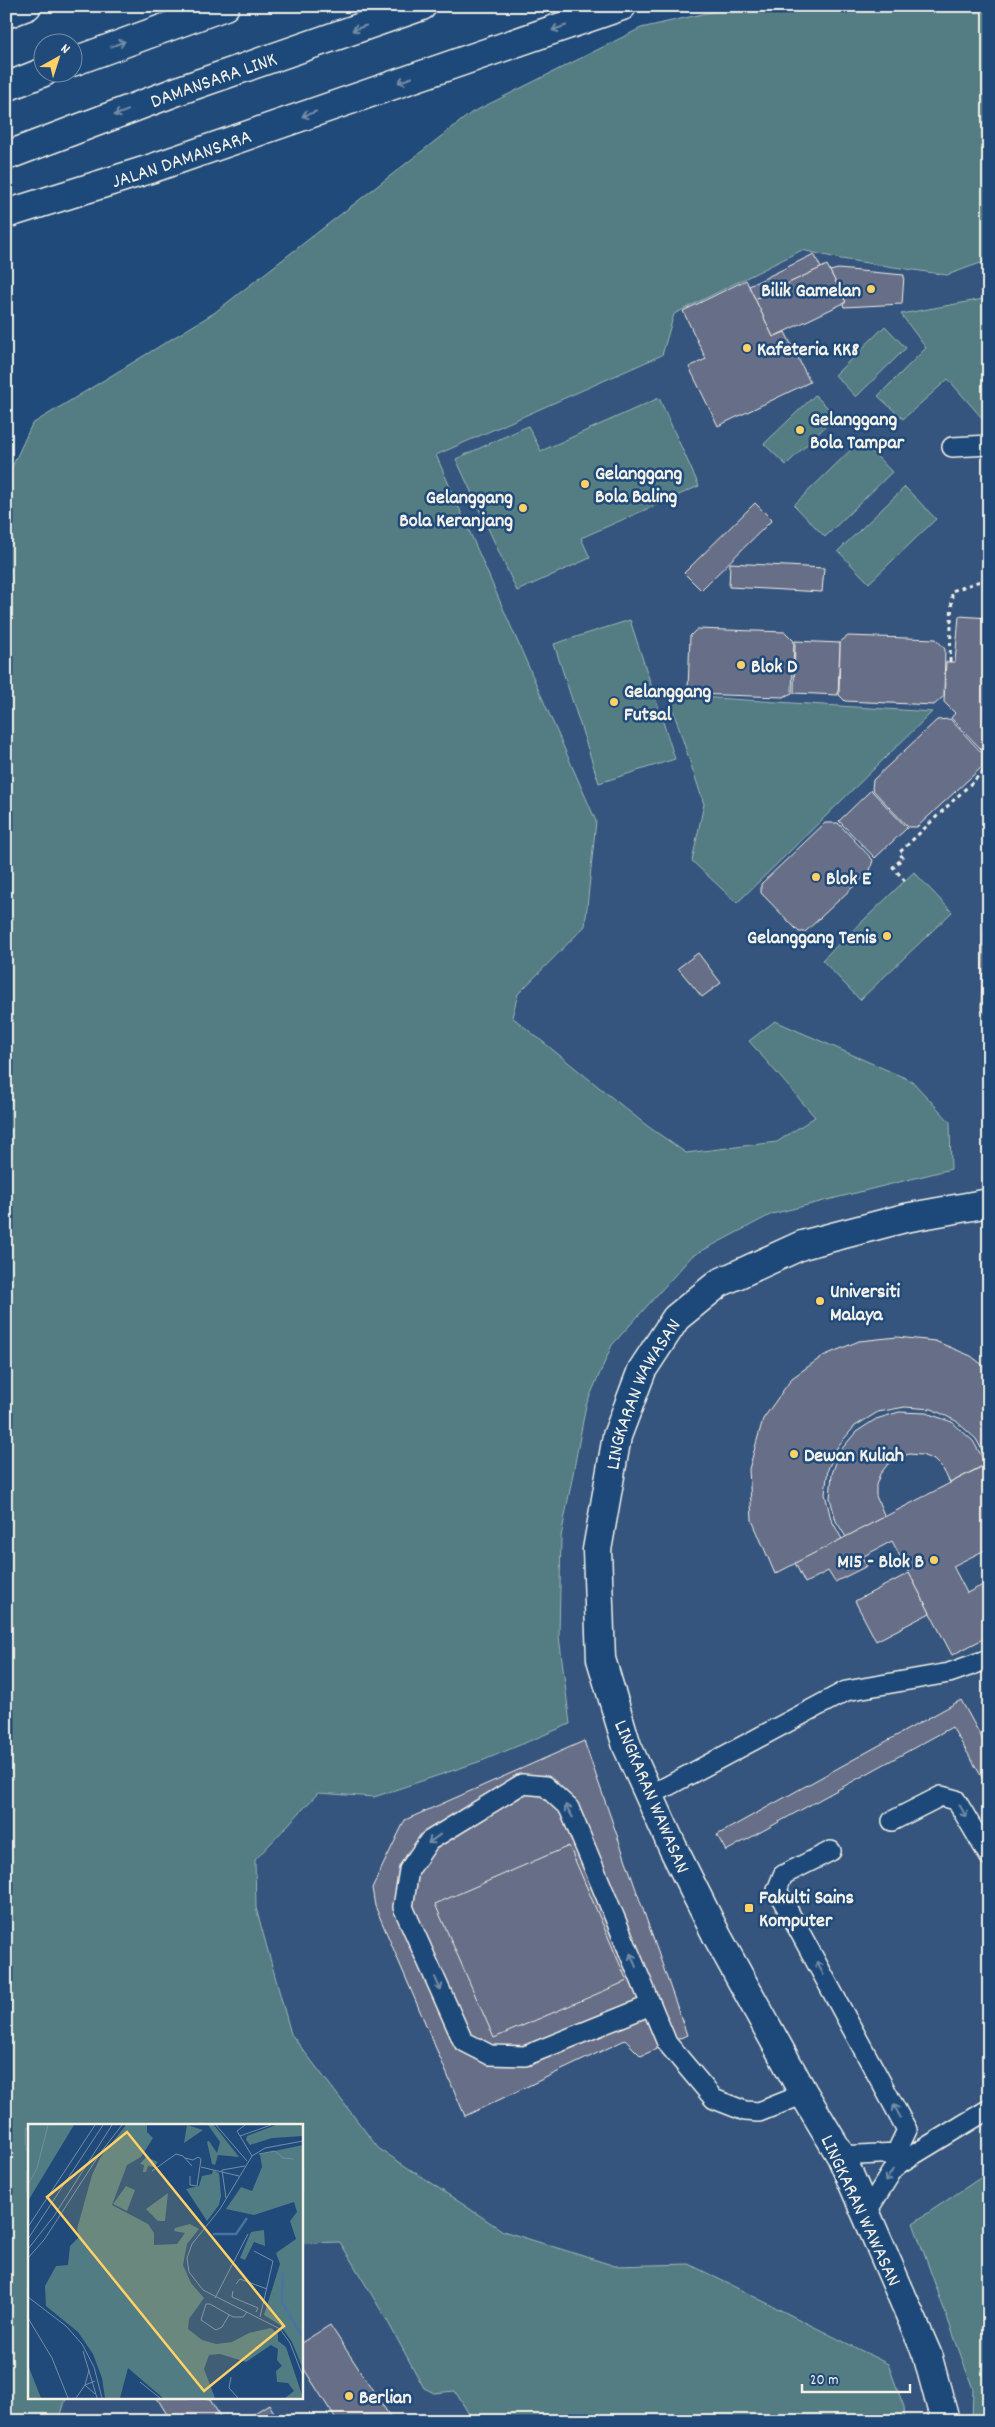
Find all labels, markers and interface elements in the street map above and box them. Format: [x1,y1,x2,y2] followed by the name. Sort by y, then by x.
[551,23,567,33] one-way arrow
[352,24,367,33] one-way arrow
[32,32,82,82] north arrow
[110,39,125,48] one-way arrow
[56,40,74,59] text: N
[147,46,281,117] street label: DAMANSARA LINK
[398,76,413,85] one-way arrow
[114,109,129,118] one-way arrow
[301,109,317,119] one-way arrow
[109,124,256,197] street label: JALAN DAMANSARA
[761,278,861,306] place label: Bilik Gamelan
[865,283,877,295] marker: Bilik Gamelan
[757,337,859,365] place label: Kafeteria KK8
[741,342,753,354] marker: Kafeteria KK8
[810,407,905,458] place label: Gelanggang Bola Tampar
[794,424,806,436] marker: Gelanggang Bola Tampar
[595,461,682,512] place label: Gelanggang Bola Baling
[579,478,591,490] marker: Gelanggang Bola Baling
[399,485,513,536] place label: Gelanggang Bola Keranjang
[517,502,529,514] marker: Gelanggang Bola Keranjang
[751,654,798,682] place label: Blok D
[735,659,747,671] marker: Blok D
[624,679,711,730] place label: Gelanggang Futsal
[608,696,620,708] marker: Gelanggang Futsal
[826,866,872,894] place label: Blok E
[810,871,822,883] marker: Blok E
[747,925,877,953] place label: Gelanggang Tenis
[881,930,893,942] marker: Gelanggang Tenis
[830,1279,901,1330] place label: Universiti Malaya
[814,1295,826,1307] marker: Universiti Malaya
[600,1314,689,1472] street label: LINGKARAN WAWASAN
[804,1443,904,1471] place label: Dewan Kuliah
[788,1448,800,1460] marker: Dewan Kuliah
[837,1549,924,1577] place label: M15 - Blok B
[928,1554,940,1566] marker: M15 - Blok B
[605,1716,695,1878] street label: LINGKARAN WAWASAN
[564,1804,574,1818] one-way arrow
[958,1804,968,1818] one-way arrow
[427,1834,441,1844] one-way arrow
[759,1885,854,1936] place label: Fakulti Sains Komputer
[743,1902,755,1914] marker: Fakulti Sains Komputer
[627,1953,637,1968] one-way arrow
[814,1962,824,1976] one-way arrow
[433,1976,443,1991] one-way arrow
[892,2104,901,2119] one-way arrow
[28,2124,302,2400] inset map
[812,2131,907,2292] street label: LINGKARAN WAWASAN
[884,2168,894,2182] one-way arrow
[802,2362,910,2394] scale bar
[810,2370,838,2392] text: 20 m
[359,2385,412,2413] place label: Berlian
[343,2390,355,2402] marker: Berlian

